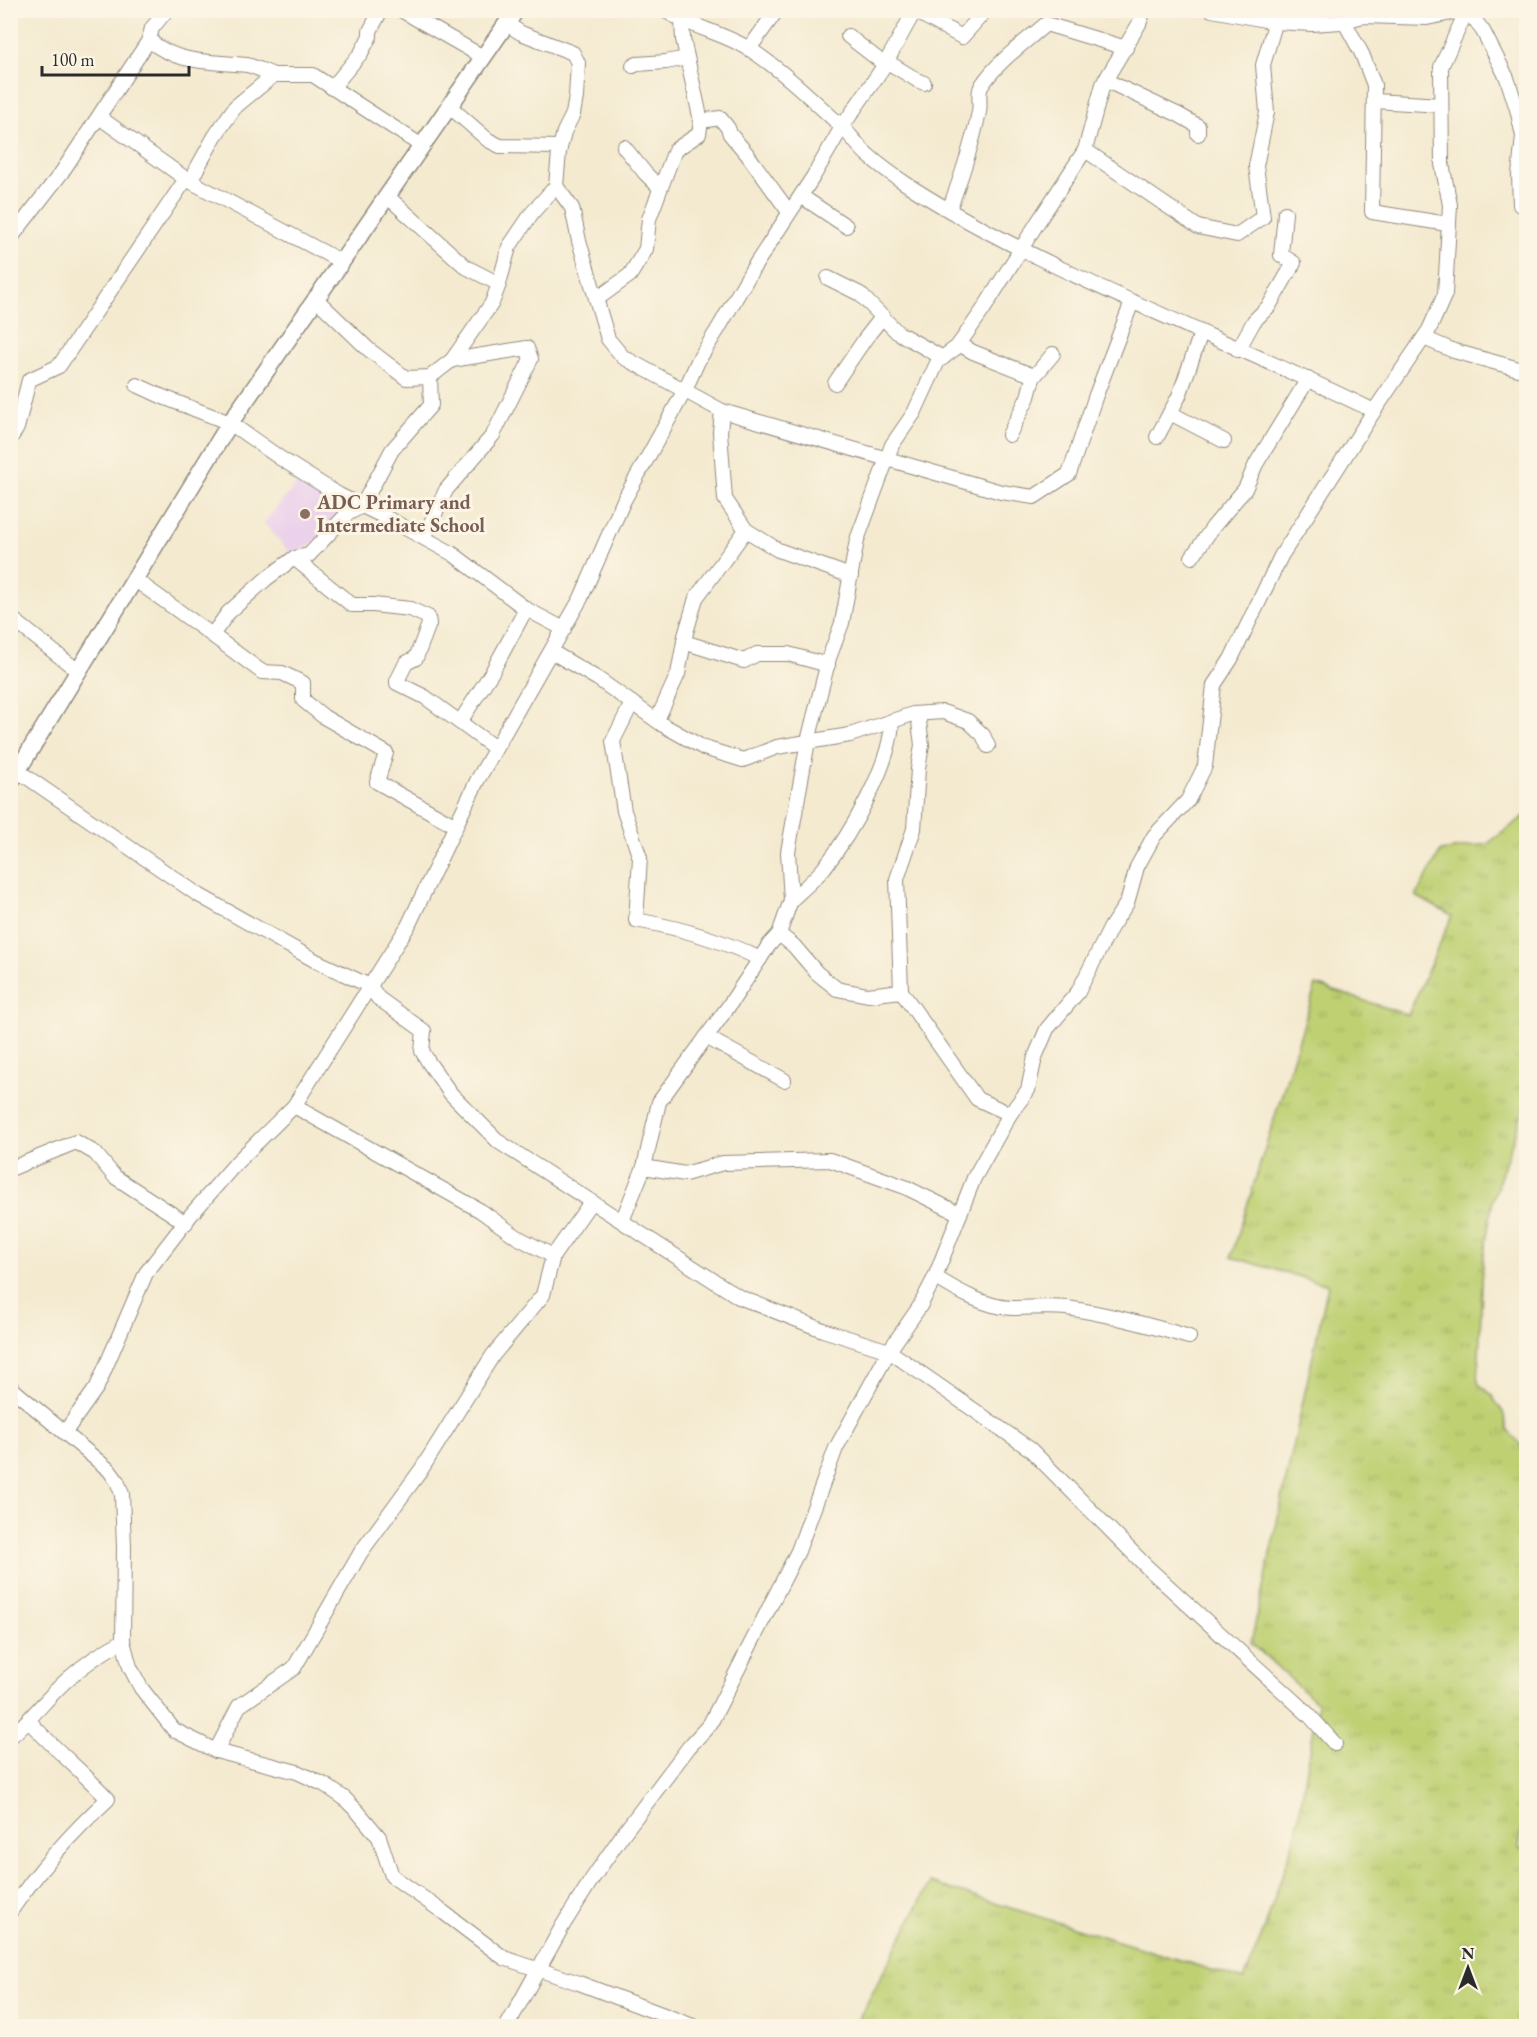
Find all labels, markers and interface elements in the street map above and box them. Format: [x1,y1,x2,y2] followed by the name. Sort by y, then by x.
[42,39,189,77] scale bar
[51,48,95,71] text: 100 m
[316,489,485,538] place label: ADC Primary and Intermediate School
[298,507,312,521] marker: ADC Primary and Intermediate School
[1438,1938,1498,1998] north arrow
[1462,1943,1475,1964] text: N

